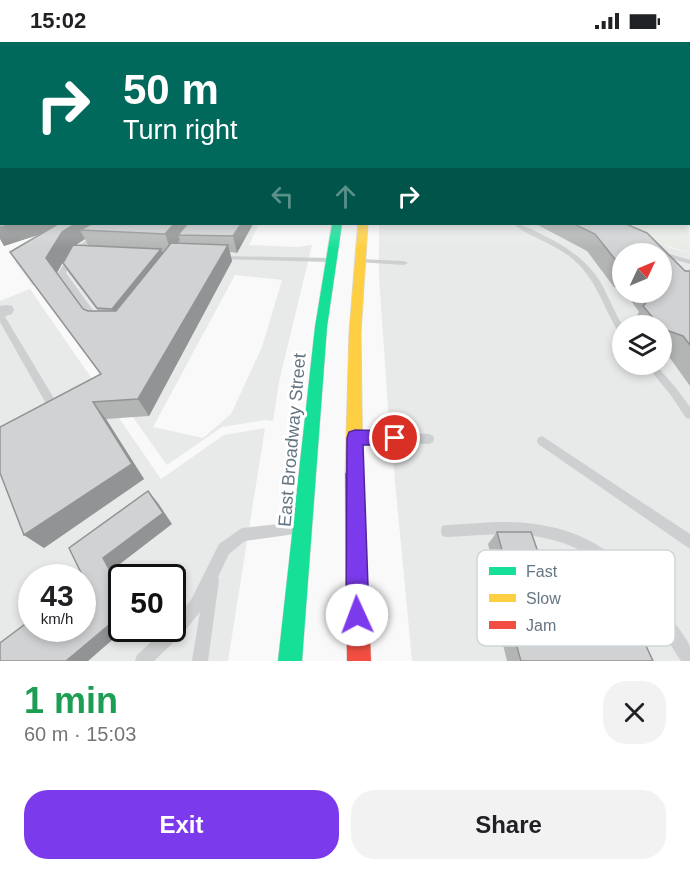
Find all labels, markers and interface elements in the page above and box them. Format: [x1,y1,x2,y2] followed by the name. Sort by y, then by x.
[30,8,86,33] text: 15:02
[24,66,102,144] icon: right
[123,66,219,113] text: 50 m
[123,115,238,145] text: Turn right
[266,180,299,213] icon: left
[329,180,362,213] icon: ahead
[392,180,425,213] icon: right
[612,243,672,303] north arrow
[612,243,672,375] map controls
[612,315,672,375] button: layers
[274,352,310,528] street label: East Broadway Street
[369,412,420,463] pin
[378,421,411,454] icon: arrive
[477,550,675,646] legend
[526,563,558,580] text: Fast
[108,564,186,642] speed limit sign: 50
[40,579,74,612] text: 43
[325,583,389,647] position arrow
[526,590,561,607] text: Slow
[41,610,73,627] text: km/h
[526,617,556,634] text: Jam
[24,680,118,721] text: 1 min
[603,681,666,744] button: close
[24,723,136,745] text: 60 m · 15:03
[24,790,339,859] button: Exit
[351,790,666,859] button: Share

